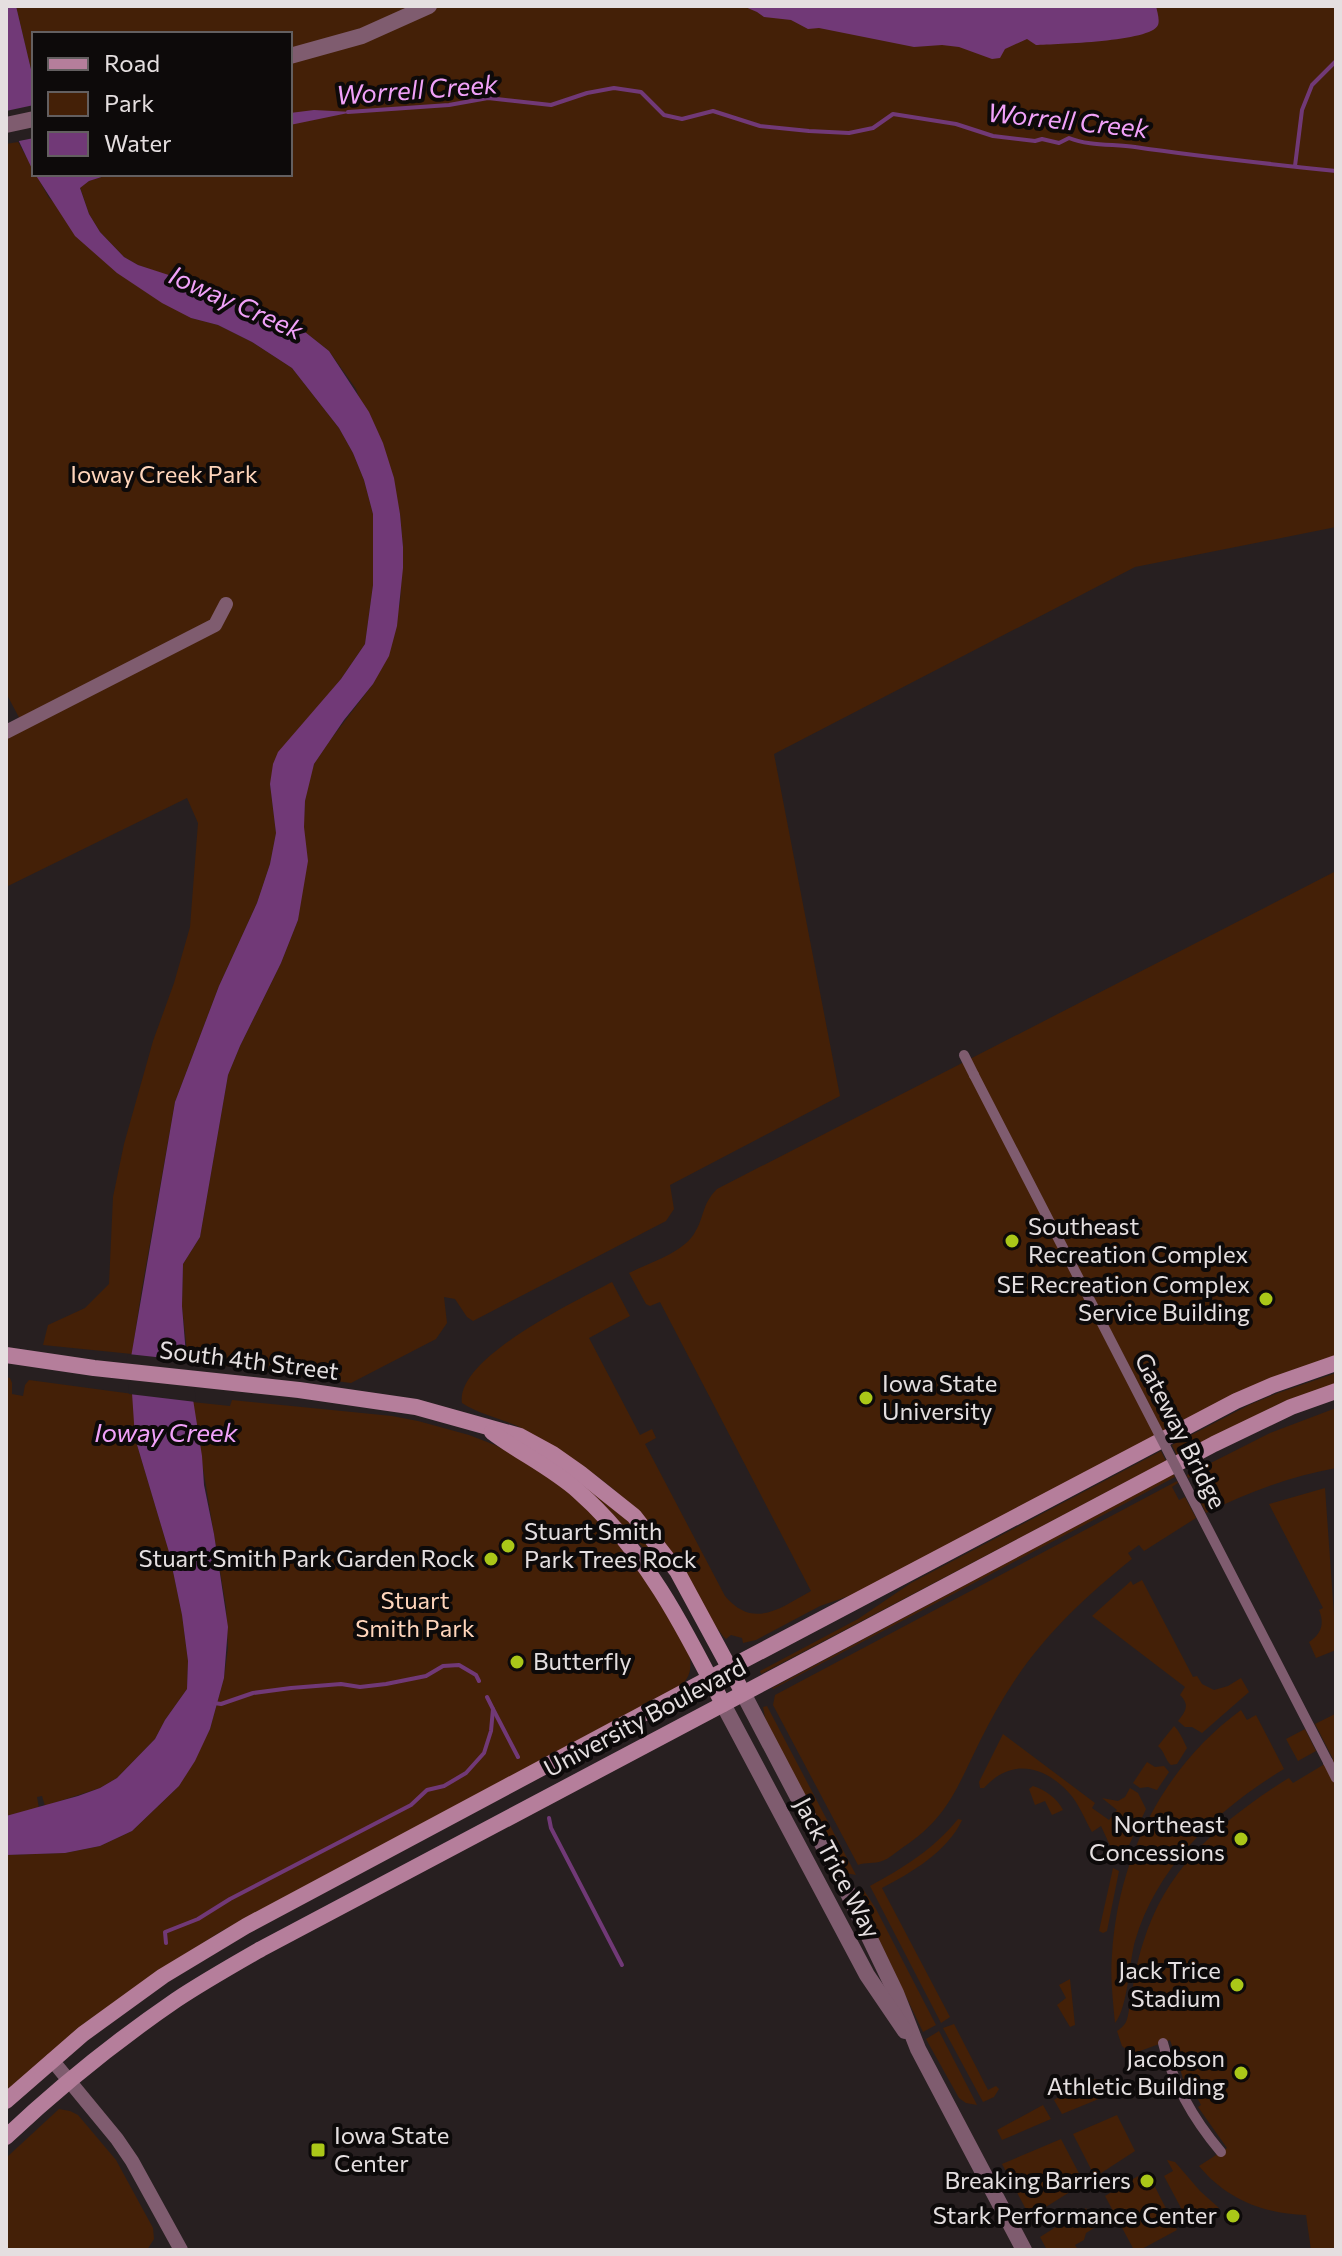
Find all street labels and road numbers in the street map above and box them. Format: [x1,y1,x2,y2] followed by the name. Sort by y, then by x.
[158,1334,341,1385] street label: South 4th Street
[1130,1348,1233,1513] street label: Gateway Bridge
[538,1651,750,1782] street label: University Boulevard
[789,1792,888,1943] street label: Jack Trice Way

